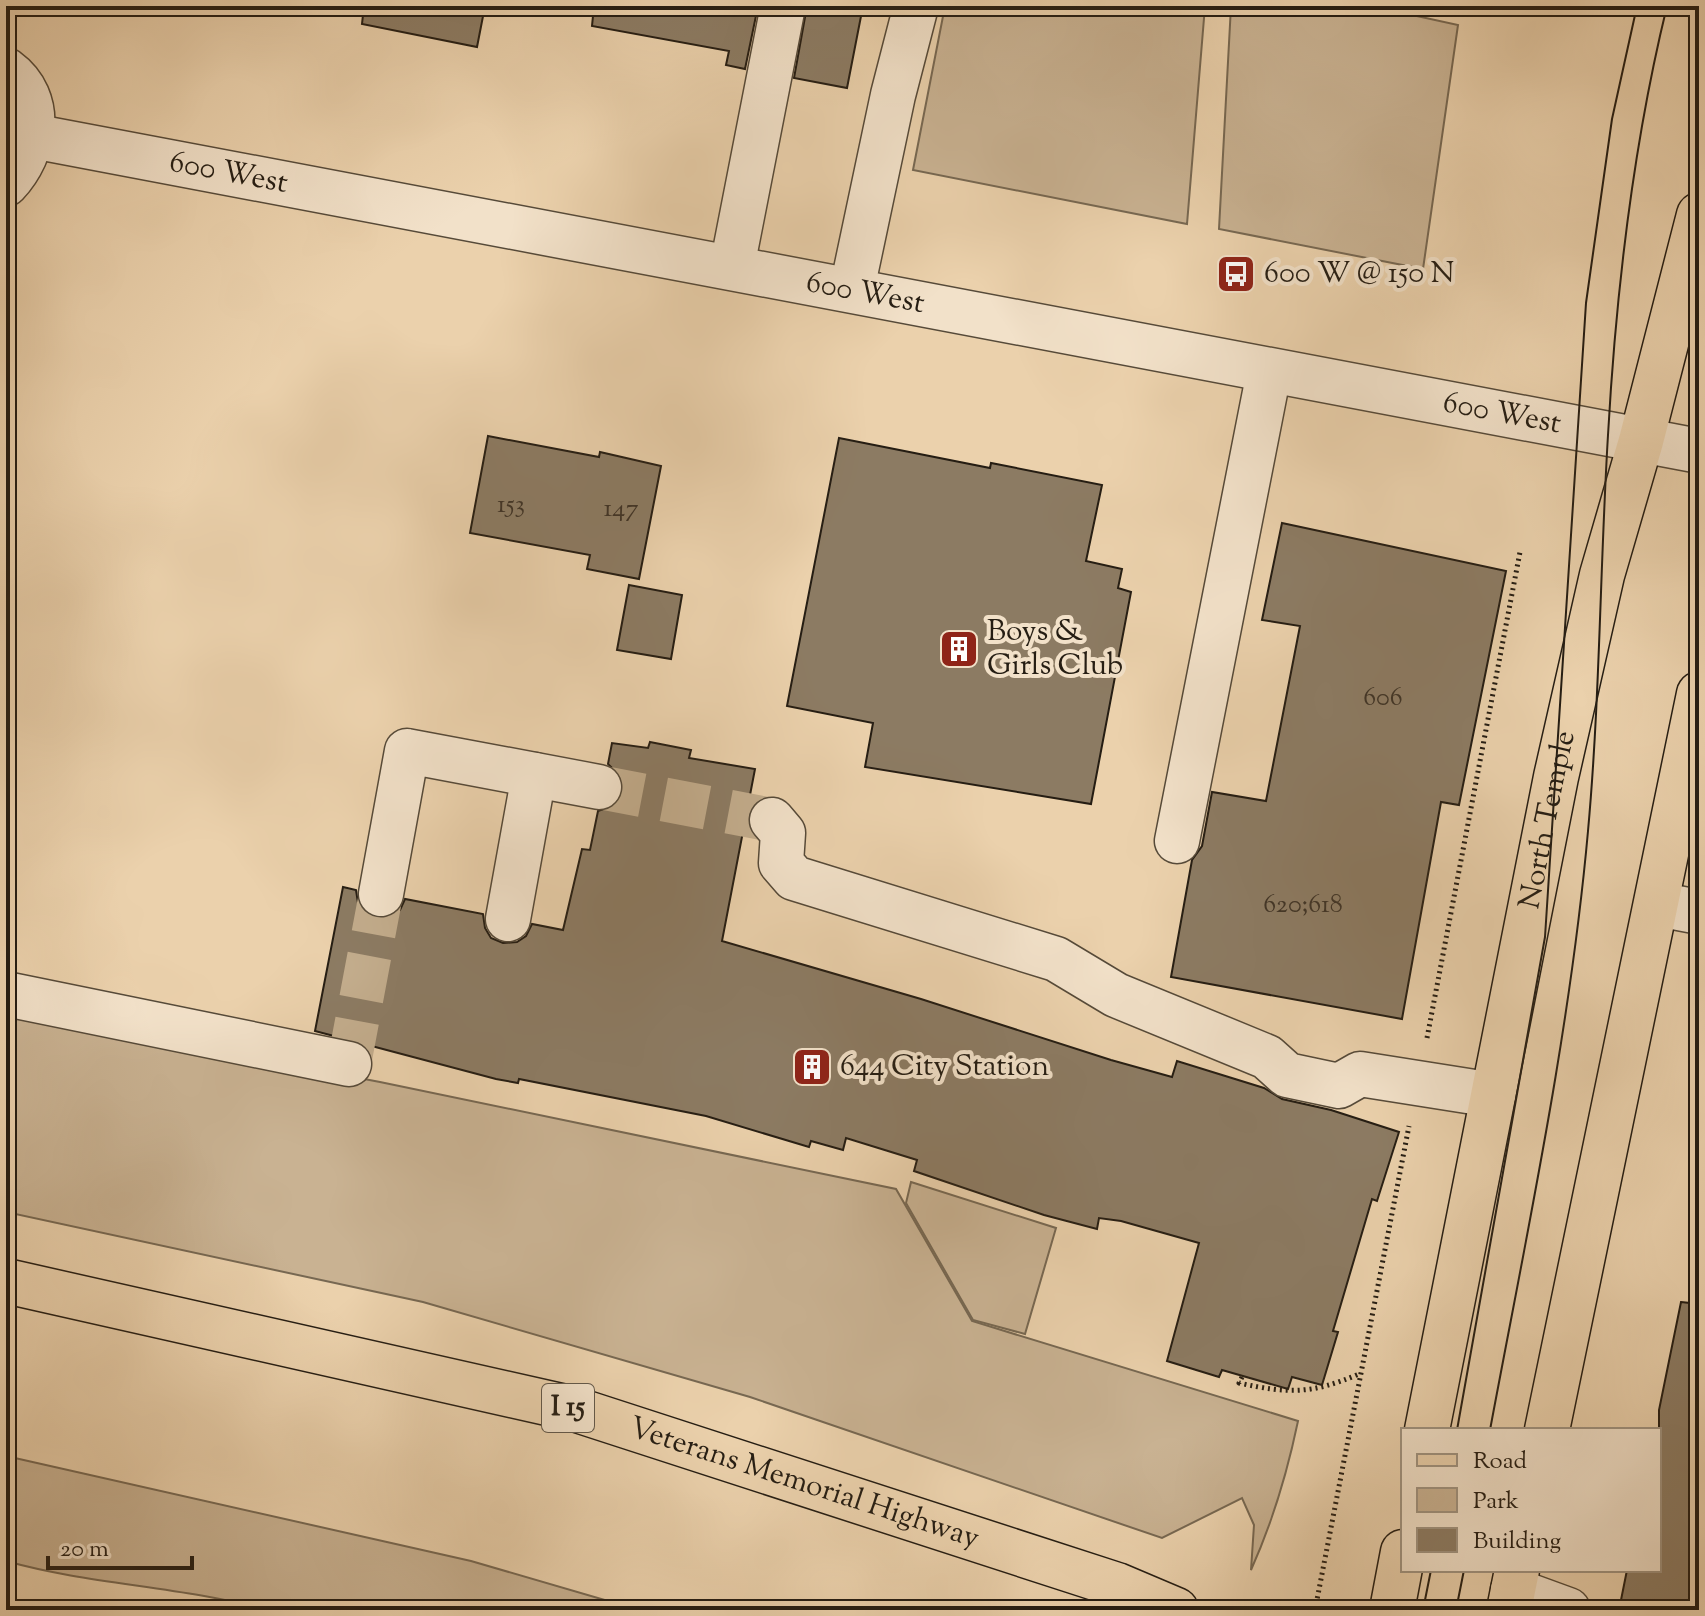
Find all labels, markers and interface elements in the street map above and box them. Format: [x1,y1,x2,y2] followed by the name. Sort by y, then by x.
[166,141,291,205] street label: 600 West
[1215,253,1257,295] bus stop icon: 600 W @ 150 N
[1264,253,1454,296] place label: 600 W @ 150 N
[803,261,928,326] street label: 600 West
[1439,382,1565,446] street label: 600 West
[497,487,525,524] house number: 153
[604,491,638,528] house number: 147
[987,611,1123,688] place label: Boys & Girls Club
[938,628,980,670] building icon: Boys & Girls Club
[1363,680,1403,717] house number: 606
[1509,727,1587,913] street label: North Temple
[1263,887,1343,924] house number: 620;618
[791,1046,833,1088] building icon: 644 City Station
[840,1046,1049,1089] place label: 644 City Station
[542,1384,594,1432] road number: I 15
[623,1407,985,1560] street label: Veterans Memorial Highway
[1401,1428,1661,1572] legend
[1473,1445,1527,1479] text: Road
[1473,1485,1519,1519] text: Park
[48,1520,192,1570] scale bar
[1473,1525,1562,1559] text: Building
[60,1533,109,1567] text: 20 m

